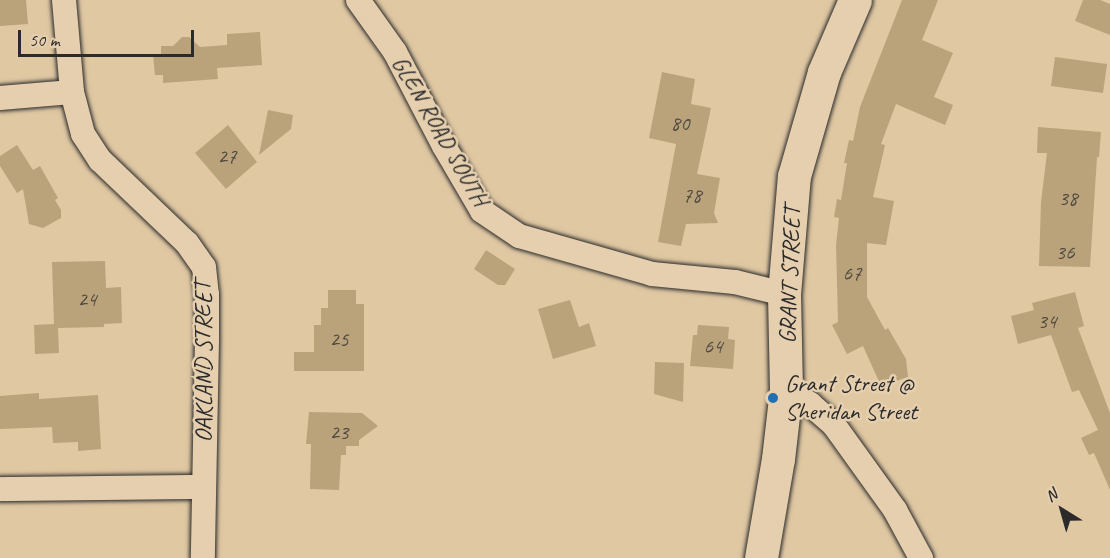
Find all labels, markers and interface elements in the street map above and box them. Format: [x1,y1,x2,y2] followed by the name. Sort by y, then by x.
[21,18,196,56] scale bar
[29,29,60,51] text: 50 m
[385,50,495,212] street label: GLEN ROAD SOUTH
[671,110,689,136] house number: 80
[218,143,236,169] house number: 27
[683,182,701,208] house number: 78
[1059,185,1077,211] house number: 38
[773,206,807,344] street label: GRANT STREET
[1056,239,1074,265] house number: 36
[843,260,861,286] house number: 67
[190,282,218,442] street label: OAKLAND STREET
[78,286,96,312] house number: 24
[1038,308,1056,334] house number: 34
[330,326,348,352] house number: 25
[704,333,722,359] house number: 64
[785,370,917,426] place label: Grant Street @ Sheridan Street
[766,391,780,405] marker: Grant Street @ Sheridan Street
[330,419,348,445] house number: 23
[1032,480,1092,540] north arrow
[1041,485,1061,507] text: N

